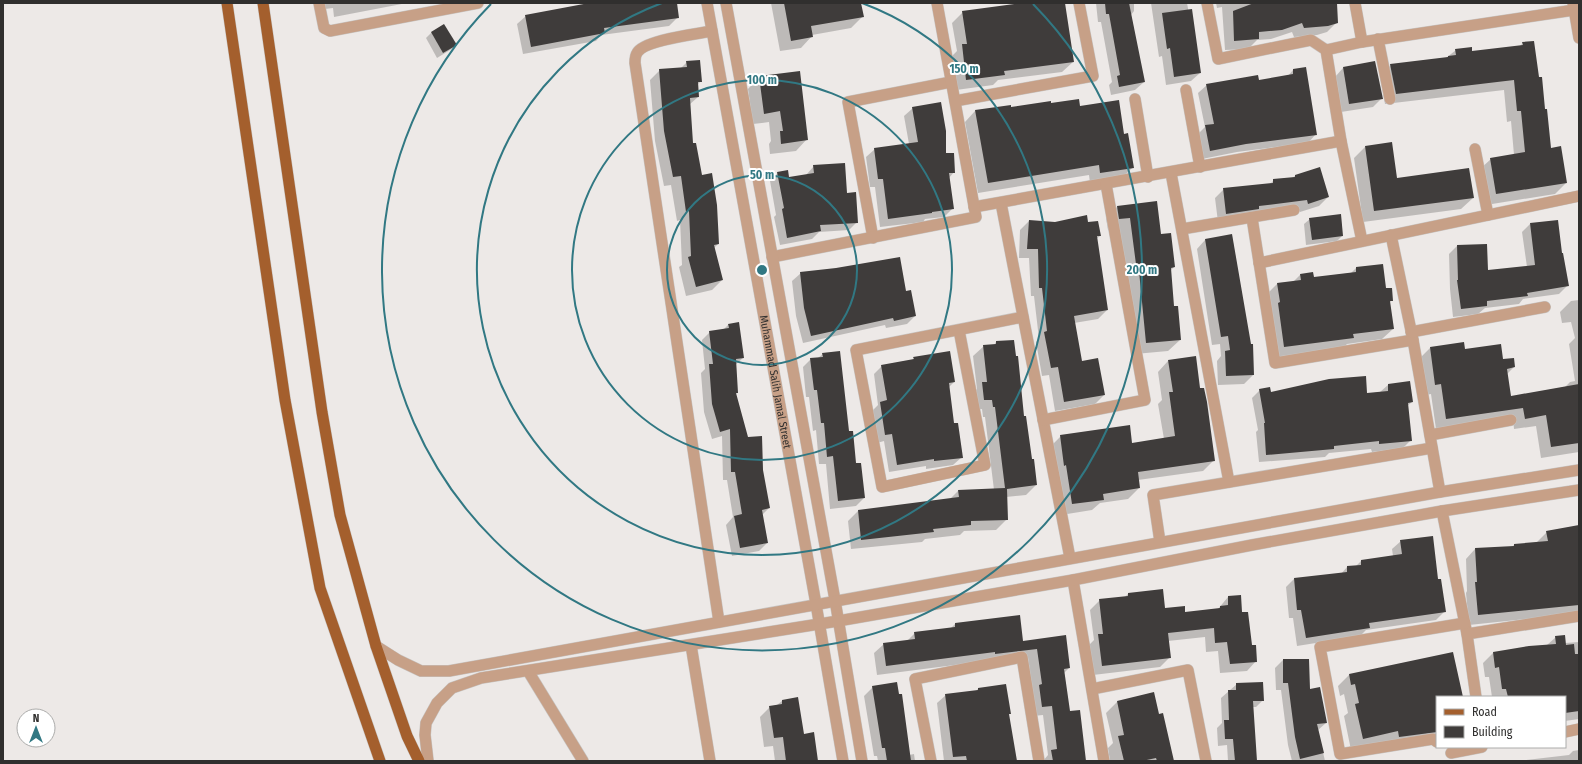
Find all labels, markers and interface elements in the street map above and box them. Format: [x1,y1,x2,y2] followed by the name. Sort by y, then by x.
[949,62,979,76] text: 150 m
[747,73,777,87] text: 100 m
[750,168,774,182] text: 50 m
[755,263,769,277] centre of rings
[1126,263,1157,277] text: 200 m
[757,314,794,450] street label: Muhammad Salih Jamal Street
[1436,696,1566,748] legend
[1472,705,1497,719] text: Road
[16,708,56,748] north arrow
[33,712,39,725] text: N
[1472,725,1513,739] text: Building

